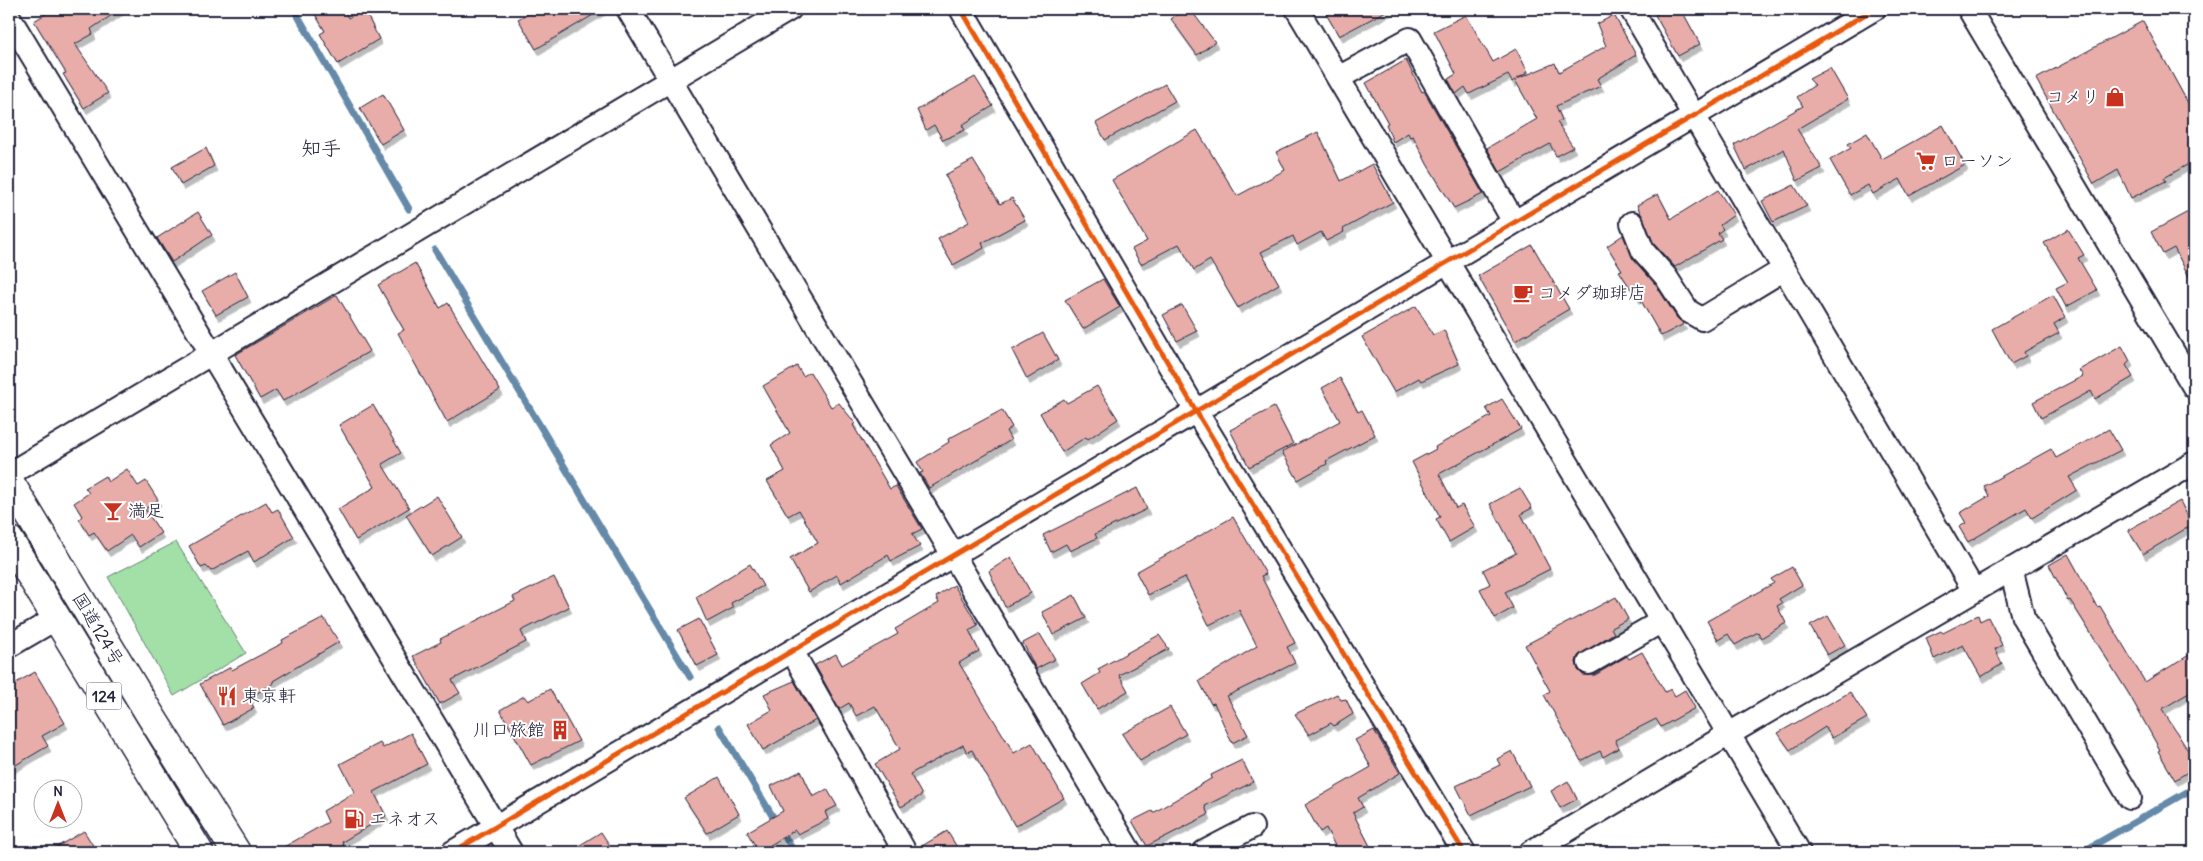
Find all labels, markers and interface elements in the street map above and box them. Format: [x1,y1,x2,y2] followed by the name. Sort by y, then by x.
[2046,85,2100,108] place label: コメリ
[2104,86,2126,108] shop icon: コメリ
[301,135,341,160] district label: 知手
[1941,149,2013,172] place label: ローソン
[1915,150,1937,172] supermarket icon: ローソン
[1538,281,1646,304] place label: コメダ珈琲店
[1512,282,1534,304] cafe icon: コメダ珈琲店
[128,499,164,522] place label: 満足
[102,500,124,522] bar icon: 満足
[68,588,129,669] street label: 国道124号
[86,682,122,709] road number: 124
[242,684,296,707] place label: 東京軒
[216,685,238,707] restaurant icon: 東京軒
[473,718,545,741] place label: 川口旅館
[549,719,571,741] building icon: 川口旅館
[32,778,82,828] north arrow
[53,782,63,800] text: N
[369,807,440,830] place label: エネオス
[343,808,365,830] fuel station icon: エネオス

